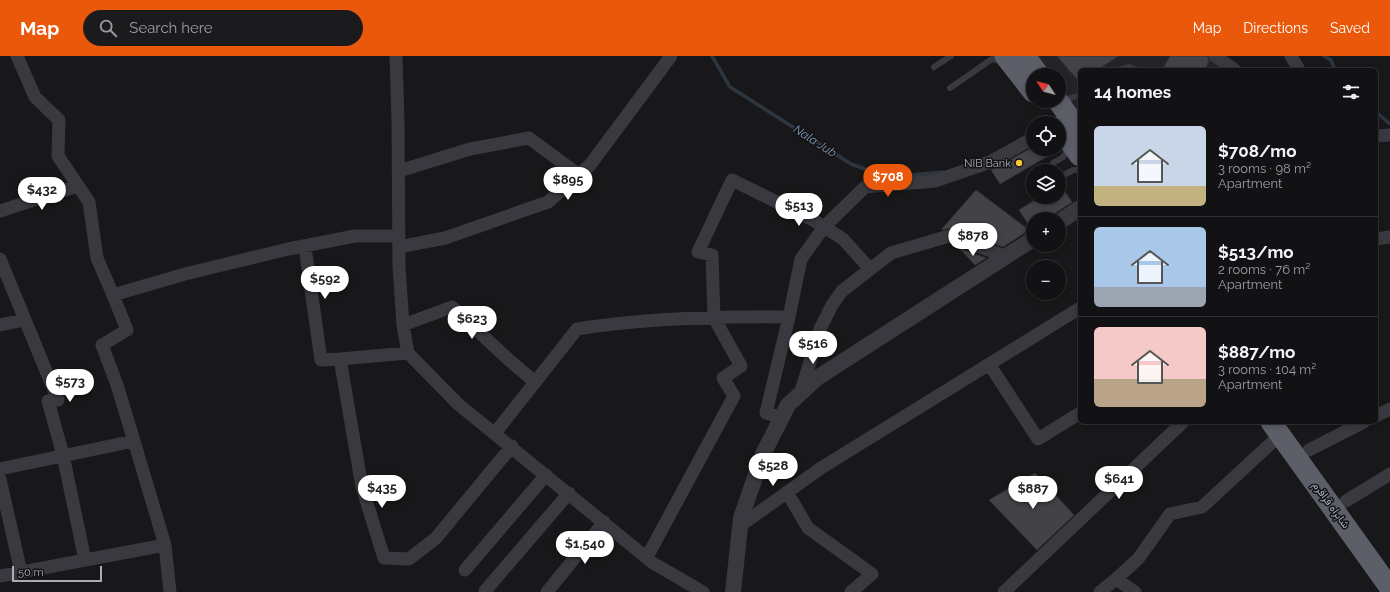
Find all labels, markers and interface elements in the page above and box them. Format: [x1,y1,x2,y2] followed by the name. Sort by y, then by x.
[83,10,363,46] search box
[20,17,59,39] text: Map
[97,17,119,39] icon: search
[129,19,213,37] text: Search here
[1193,20,1221,36] text: Map
[1243,20,1308,36] text: Directions
[1330,20,1370,36] text: Saved
[1026,68,1066,108] north arrow
[1026,68,1066,300] map controls
[1340,81,1362,103] icon: filters
[1094,82,1171,102] text: 14 homes
[1026,116,1066,156] button: locate
[791,122,839,160] water label: Nala Jub
[1218,141,1296,161] text: $708/mo
[1126,142,1174,190] icon: home
[964,157,1011,170] place label: NIB Bank
[1014,158,1024,168] marker: NIB Bank
[1218,161,1311,176] text: 3 rooms · 98 m²
[864,164,912,198] pin: $708
[1026,164,1066,204] button: layers
[544,167,592,201] pin: $895
[872,169,904,184] text: $708
[553,172,583,187] text: $895
[1218,176,1282,191] text: Apartment
[18,177,66,211] pin: $432
[27,182,57,197] text: $432
[775,193,823,227] pin: $513
[784,198,814,213] text: $513
[1026,212,1066,252] button: +
[949,223,997,257] pin: $878
[957,228,989,243] text: $878
[1218,242,1294,262] text: $513/mo
[1126,243,1174,291] icon: home
[1026,260,1066,300] button: −
[1218,262,1310,277] text: 2 rooms · 76 m²
[301,266,349,300] pin: $592
[310,271,340,286] text: $592
[1218,277,1282,292] text: Apartment
[448,306,496,340] pin: $623
[457,311,487,326] text: $623
[789,331,837,365] pin: $516
[798,336,828,351] text: $516
[1218,342,1295,362] text: $887/mo
[1126,343,1174,391] icon: home
[1218,362,1316,377] text: 3 rooms · 104 m²
[46,369,94,403] pin: $573
[55,374,85,389] text: $573
[1218,377,1282,392] text: Apartment
[749,453,797,487] pin: $528
[758,458,788,473] text: $528
[1095,466,1143,500] pin: $641
[1104,471,1134,486] text: $641
[358,475,406,509] pin: $435
[1009,476,1057,510] pin: $887
[1309,479,1353,532] street label: شاہراہ قراقرم
[367,480,397,495] text: $435
[1017,481,1049,496] text: $887
[552,531,618,565] pin: $1,540
[565,536,605,551] text: $1,540
[12,564,102,583] scale bar
[18,566,44,579] text: 50 m

